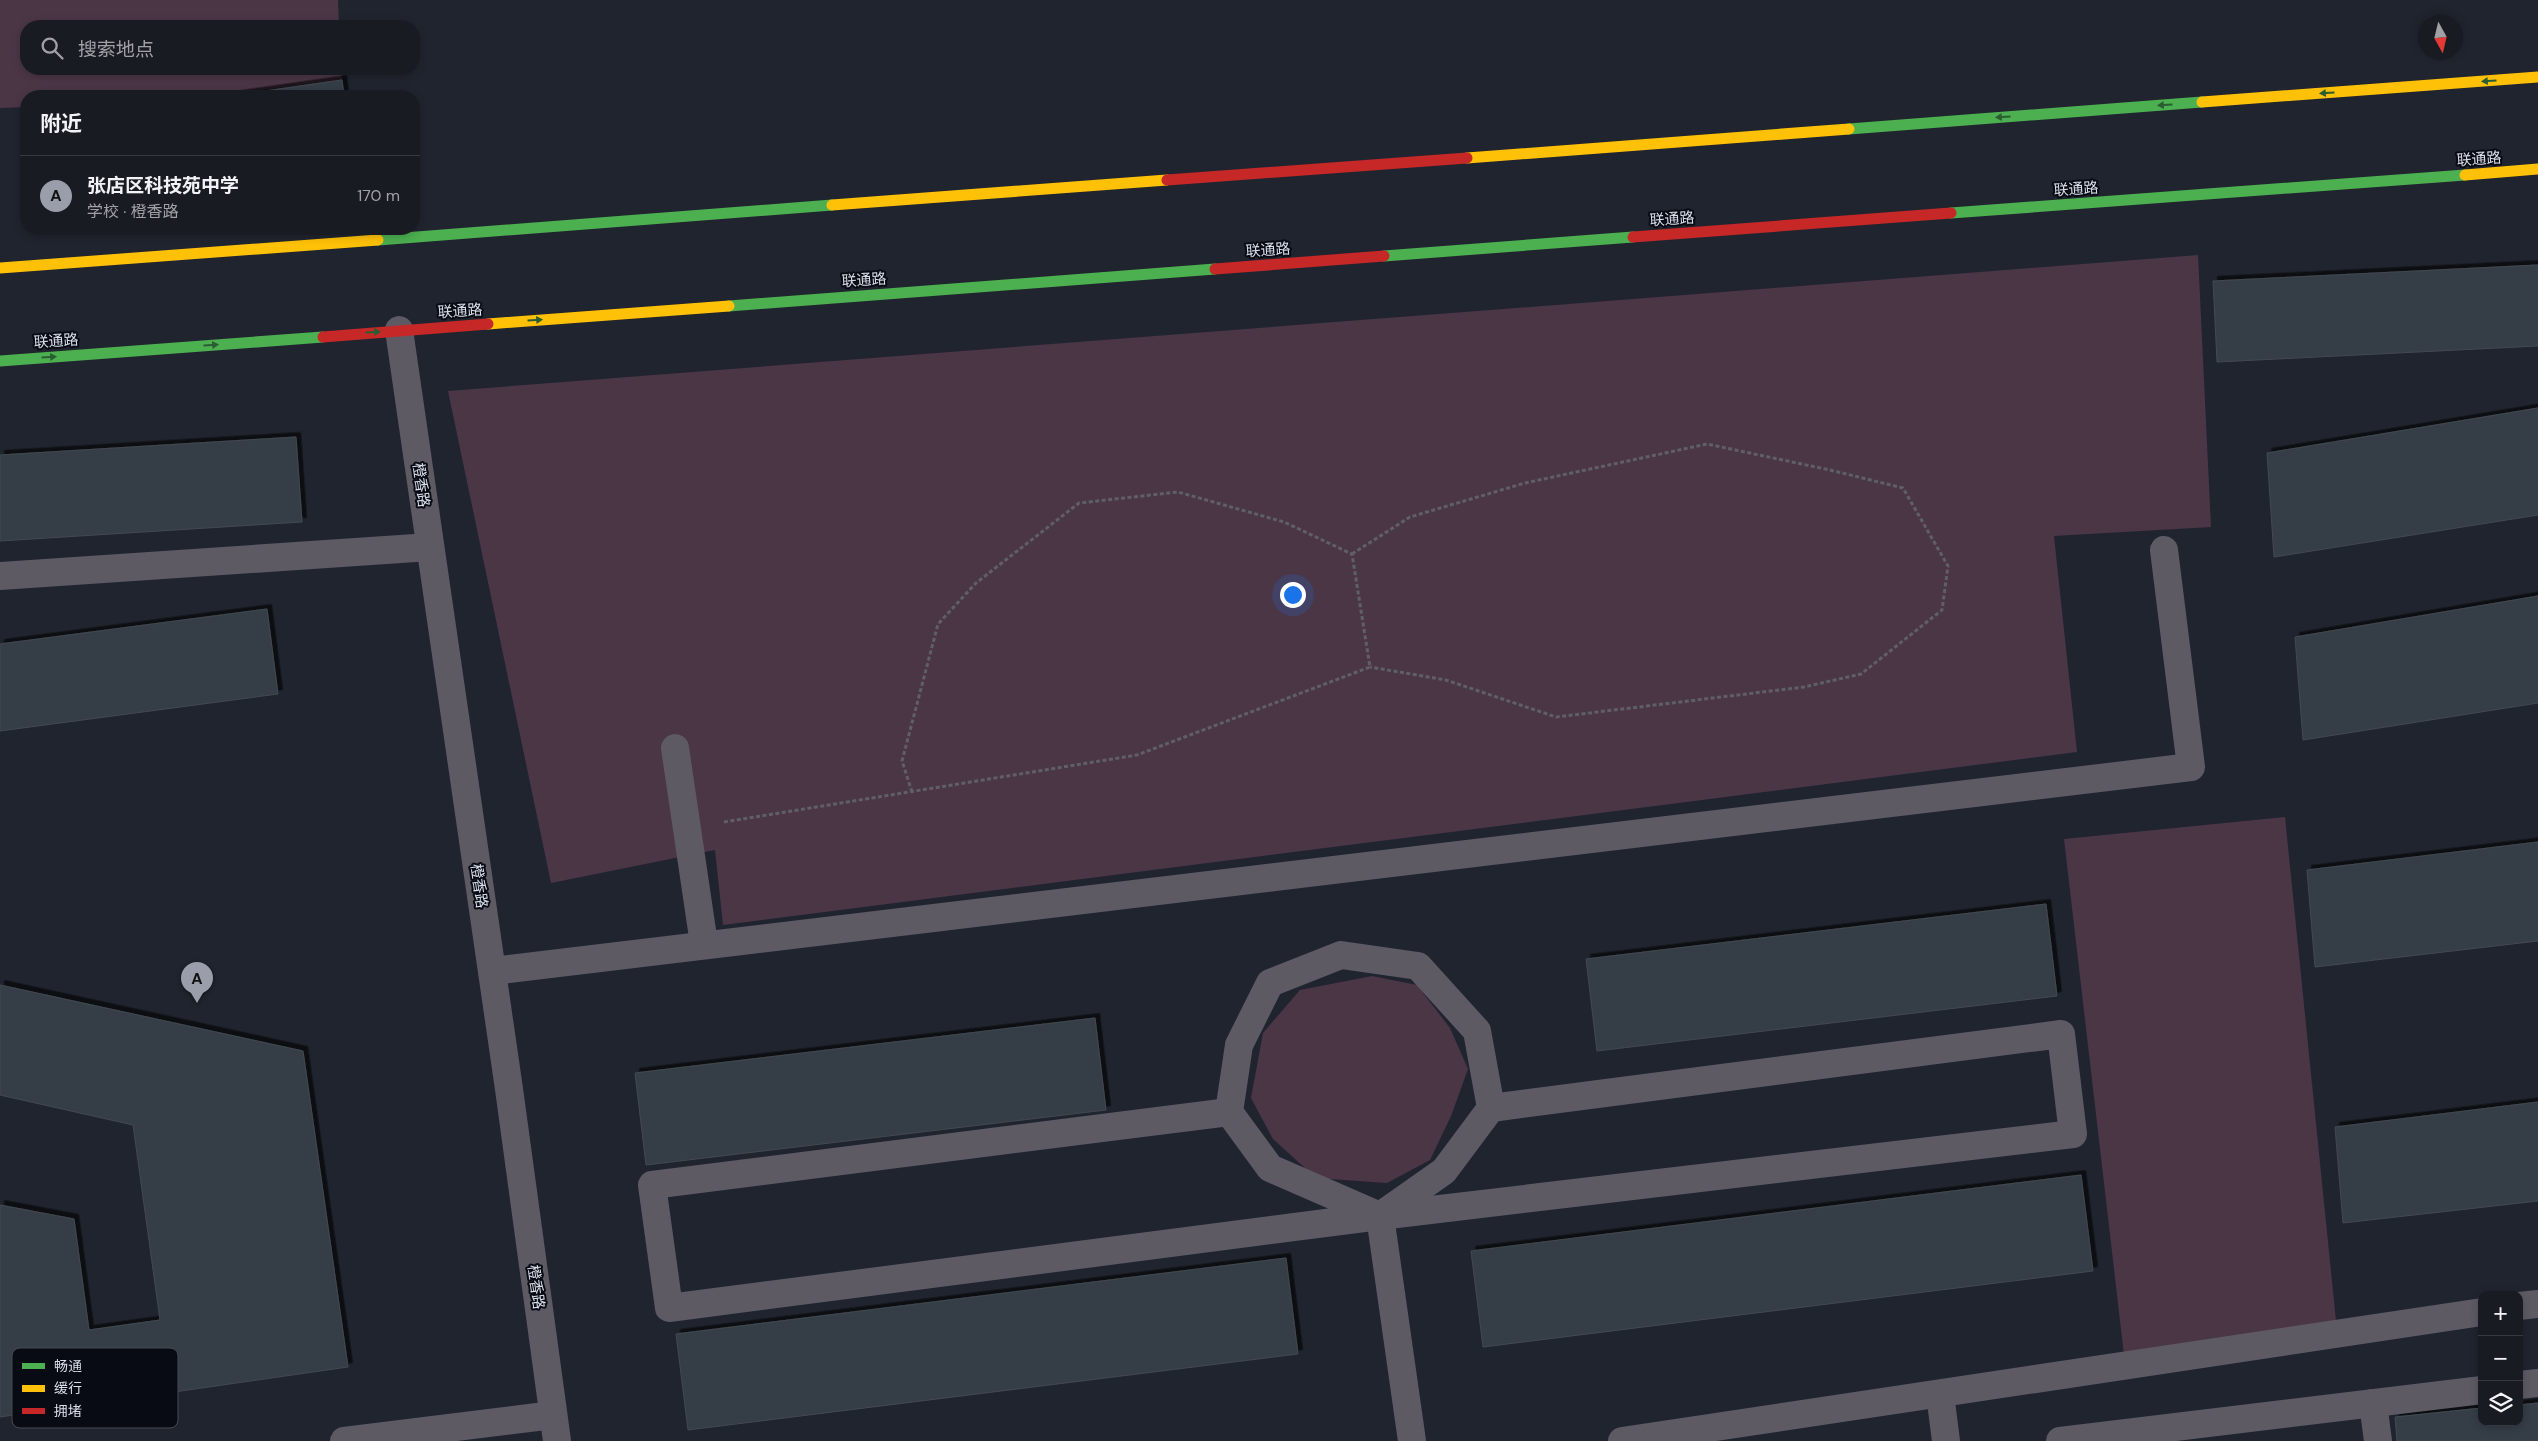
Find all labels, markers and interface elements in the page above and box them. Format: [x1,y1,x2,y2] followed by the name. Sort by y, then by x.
[2418,15,2463,60] north arrow
[20,20,420,75] search box
[38,34,66,62] icon: search
[78,37,154,62] text: 搜索地点
[2481,77,2497,85] one-way arrow
[2319,89,2335,97] one-way arrow
[2157,102,2173,110] one-way arrow
[40,110,82,138] text: 附近
[1995,114,2011,122] one-way arrow
[2456,147,2502,171] street label: 联通路
[87,173,239,198] text: 张店区科技苑中学
[2053,177,2099,201] street label: 联通路
[50,185,62,206] text: A
[357,185,400,206] text: 170 m
[87,201,179,222] text: 学校 · 橙香路
[1649,207,1695,231] street label: 联通路
[1245,238,1291,262] street label: 联通路
[841,268,887,292] street label: 联通路
[437,299,483,323] street label: 联通路
[527,316,543,324] one-way arrow
[365,328,381,336] one-way arrow
[33,329,79,353] street label: 联通路
[203,340,219,348] one-way arrow
[41,353,57,361] one-way arrow
[408,461,434,509] street label: 橙香路
[1280,582,1306,608] your location
[466,862,492,910] street label: 橙香路
[181,962,213,1003] pin: A
[523,1263,549,1311] street label: 橙香路
[2478,1291,2523,1426] map controls
[2478,1291,2523,1336] button: +
[2478,1336,2523,1381] button: −
[12,1348,178,1428] legend
[54,1357,82,1375] text: 畅通
[54,1379,82,1397] text: 缓行
[2478,1381,2523,1426] button: layers
[54,1402,82,1420] text: 拥堵

